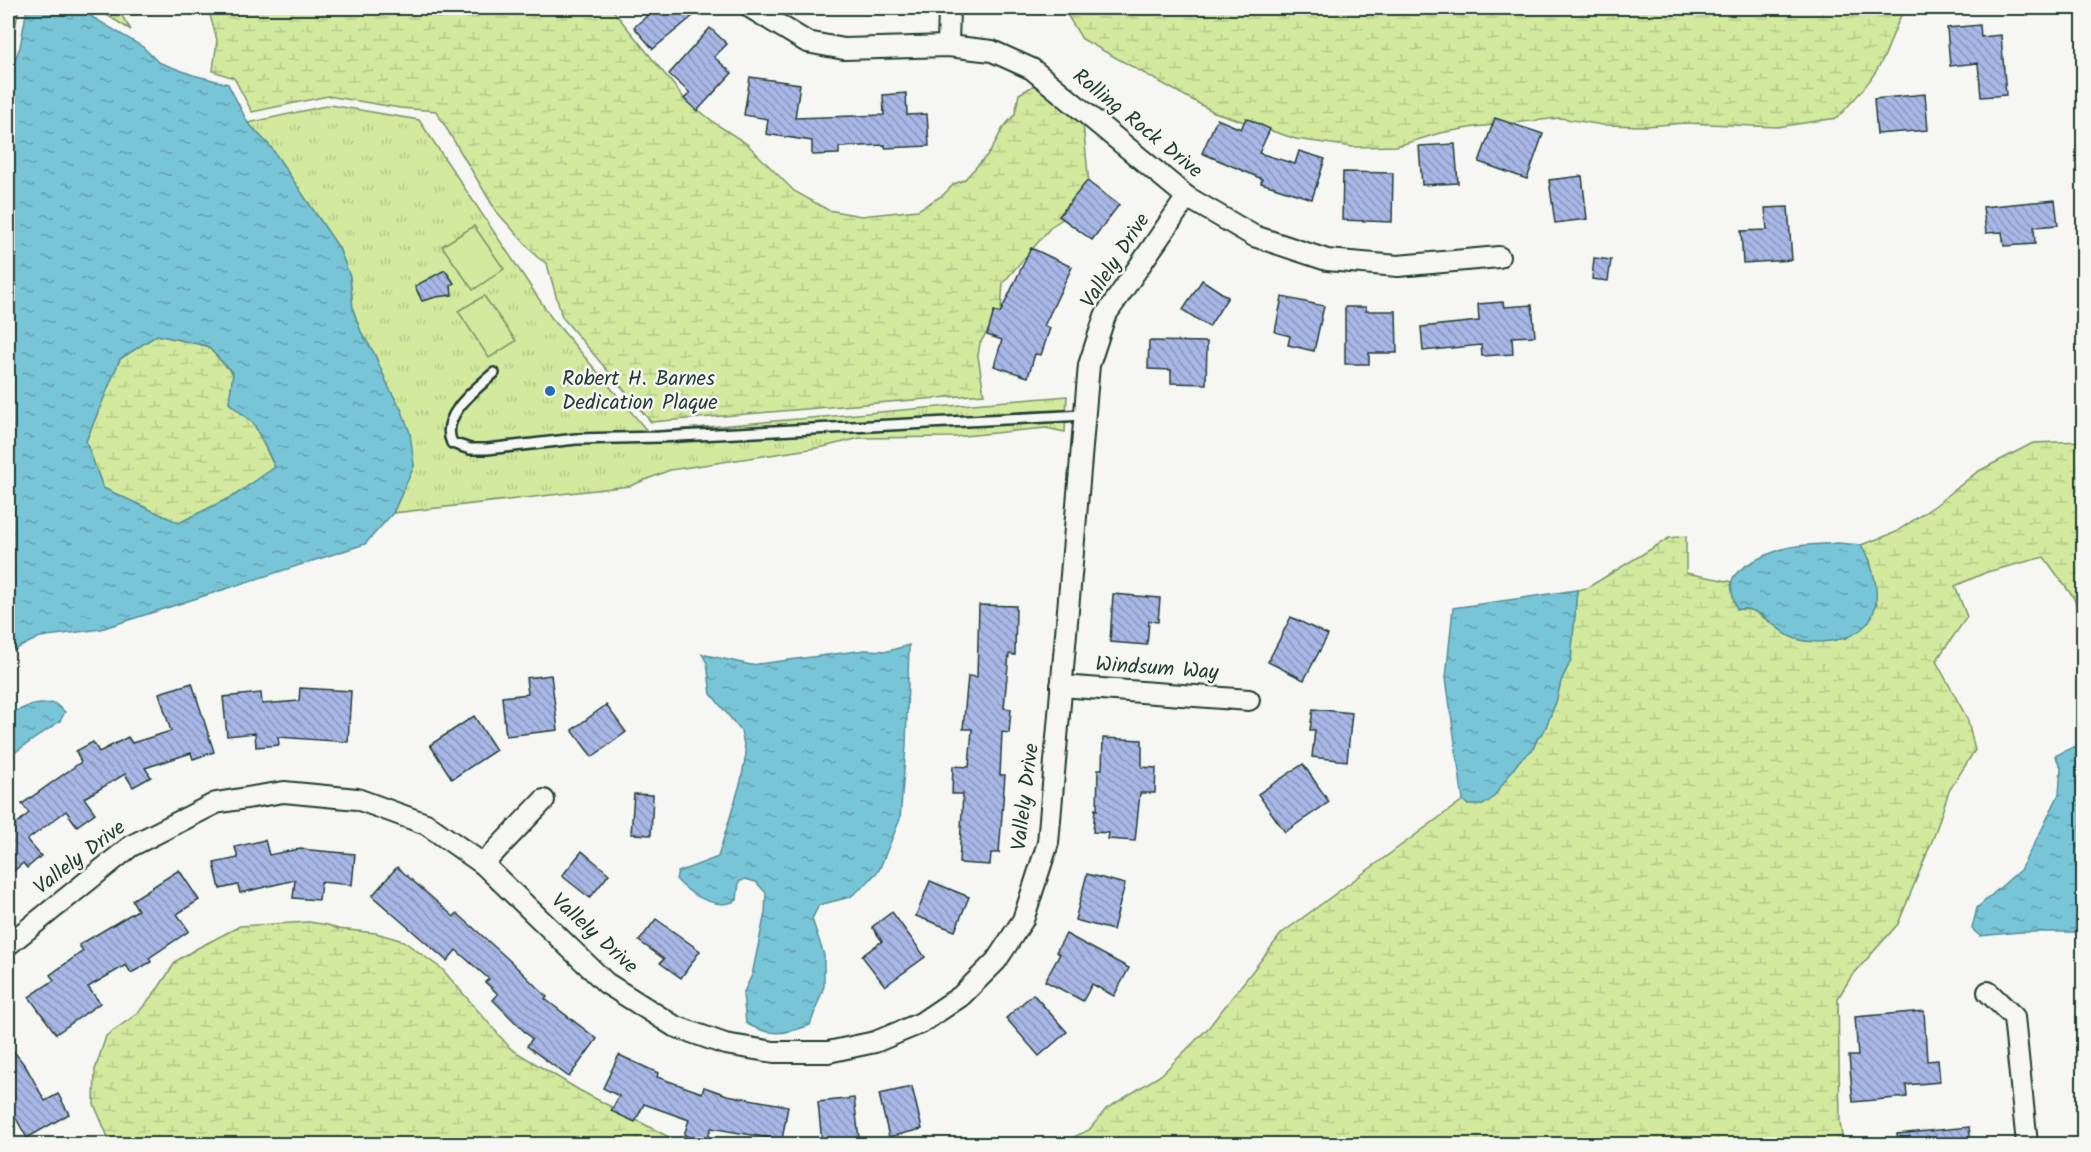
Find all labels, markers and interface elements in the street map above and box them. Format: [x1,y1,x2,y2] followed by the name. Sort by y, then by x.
[1064,61,1210,187] street label: Rolling Rock Drive
[1073,206,1160,315] street label: Vallely Drive
[562,363,718,420] place label: Robert H. Barnes Dedication Plaque
[543,384,557,398] marker: Robert H. Barnes Dedication Plaque
[1094,648,1220,690] street label: Windsum Way
[1003,741,1049,853] street label: Vallely Drive
[27,812,133,904] street label: Vallely Drive
[543,886,646,983] street label: Vallely Drive

